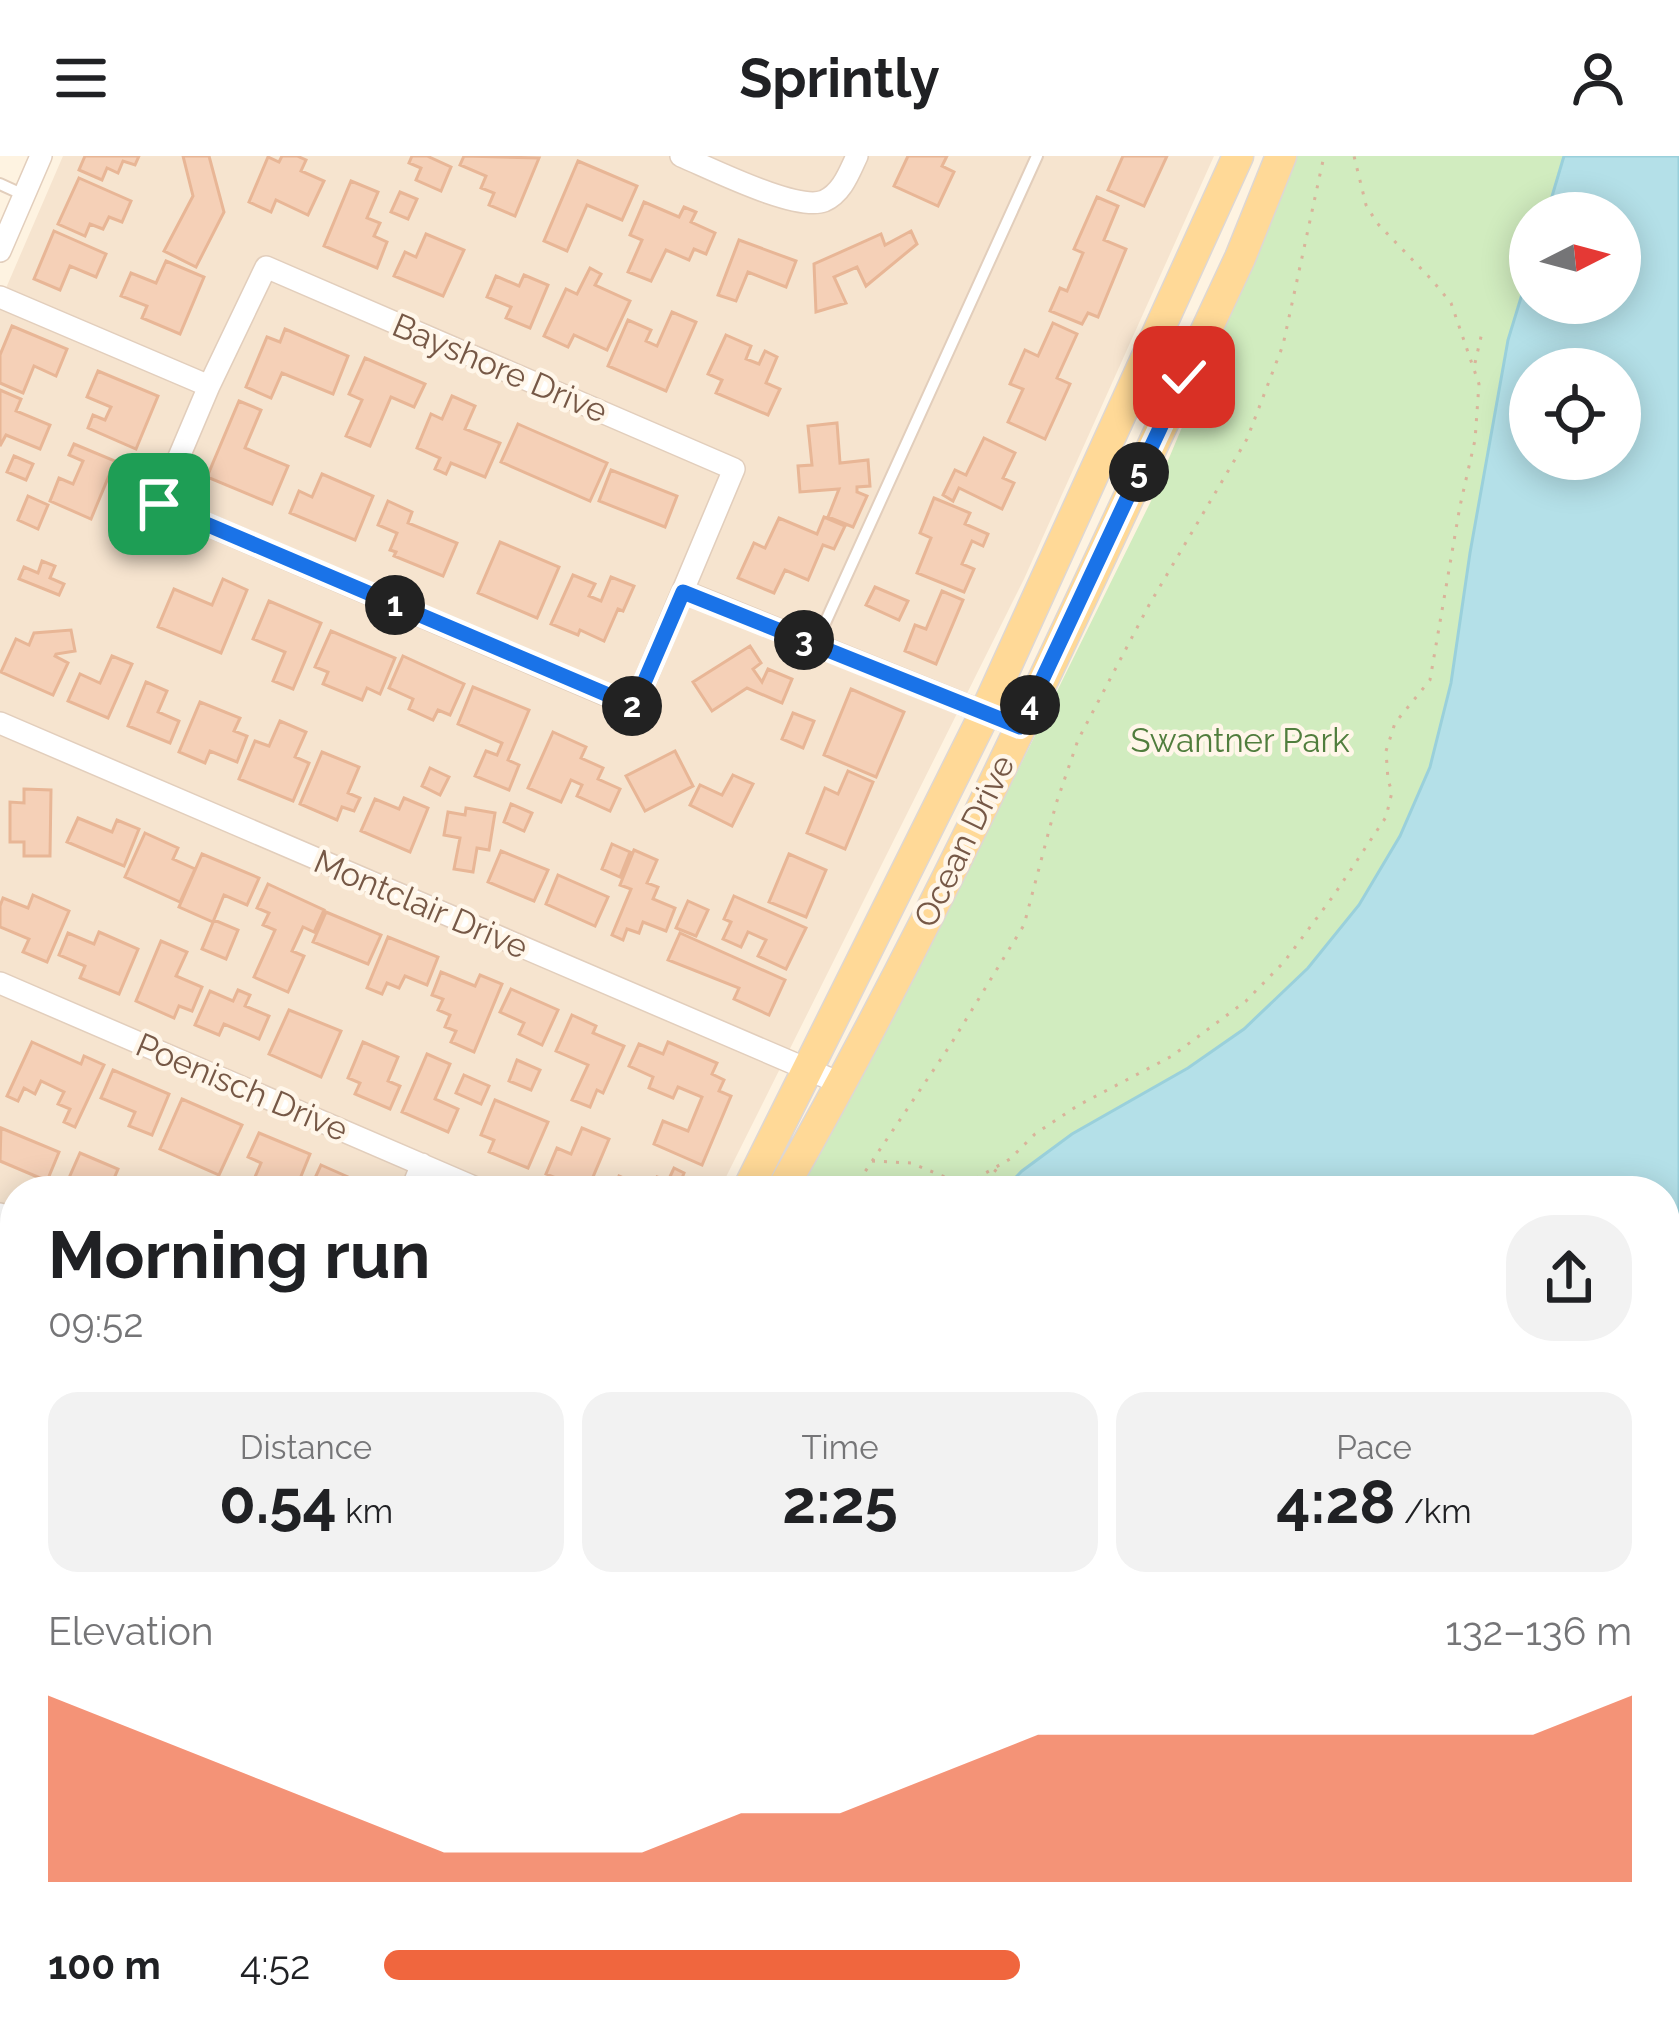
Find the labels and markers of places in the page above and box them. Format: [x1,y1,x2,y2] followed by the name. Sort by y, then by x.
[1133,326,1235,428] pin
[1109,442,1169,502] pin: 5
[108,453,210,555] pin
[365,575,425,635] pin: 1
[774,610,834,670] pin: 3
[1000,675,1060,735] pin: 4
[602,676,662,736] pin: 2

